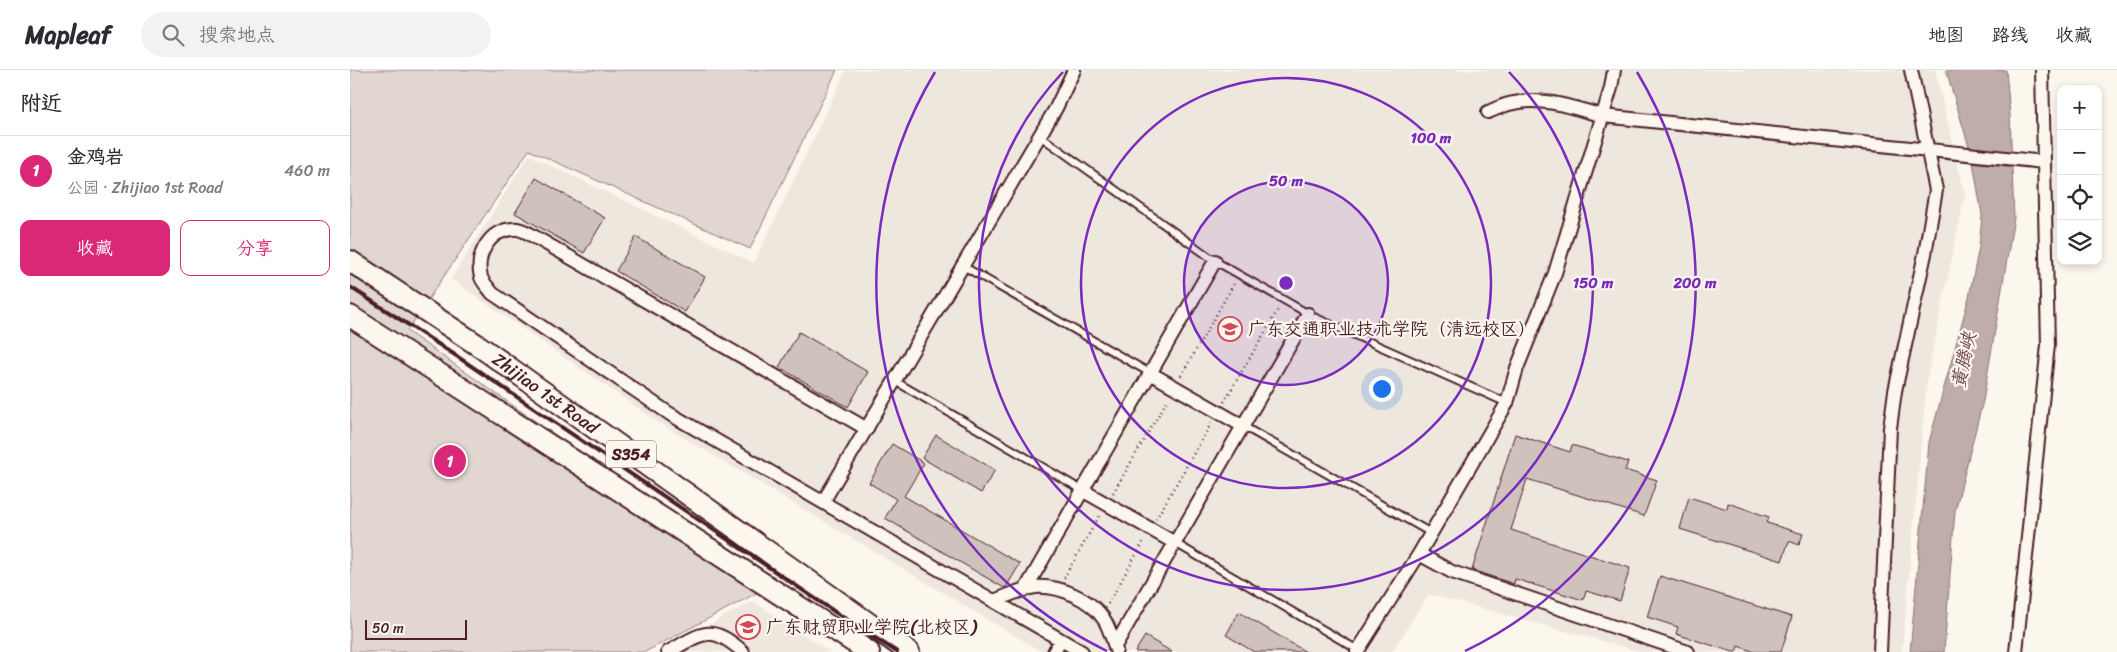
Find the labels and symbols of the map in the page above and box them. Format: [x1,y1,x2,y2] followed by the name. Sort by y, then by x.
[1411,125,1452,151] text: 100 m
[1269,168,1304,194] text: 50 m
[1573,270,1614,296] text: 150 m
[1672,270,1717,296] text: 200 m
[1277,274,1295,292] centre of rings
[1248,313,1536,345] place label: 广东交通职业技术学院（清远校区）
[1217,316,1243,342] school or university icon: 广东交通职业技术学院（清远校区）
[1941,328,1986,391] water label: 黄腾峡
[485,344,607,443] street label: Zhijiao 1st Road
[1369,376,1395,402] your location
[606,440,656,468] road number: S354
[434,442,466,480] pin: 1
[766,611,978,643] place label: 广东财贸职业学院(北校区)
[735,614,761,640] school or university icon: 广东财贸职业学院(北校区)
[365,617,468,640] scale bar

